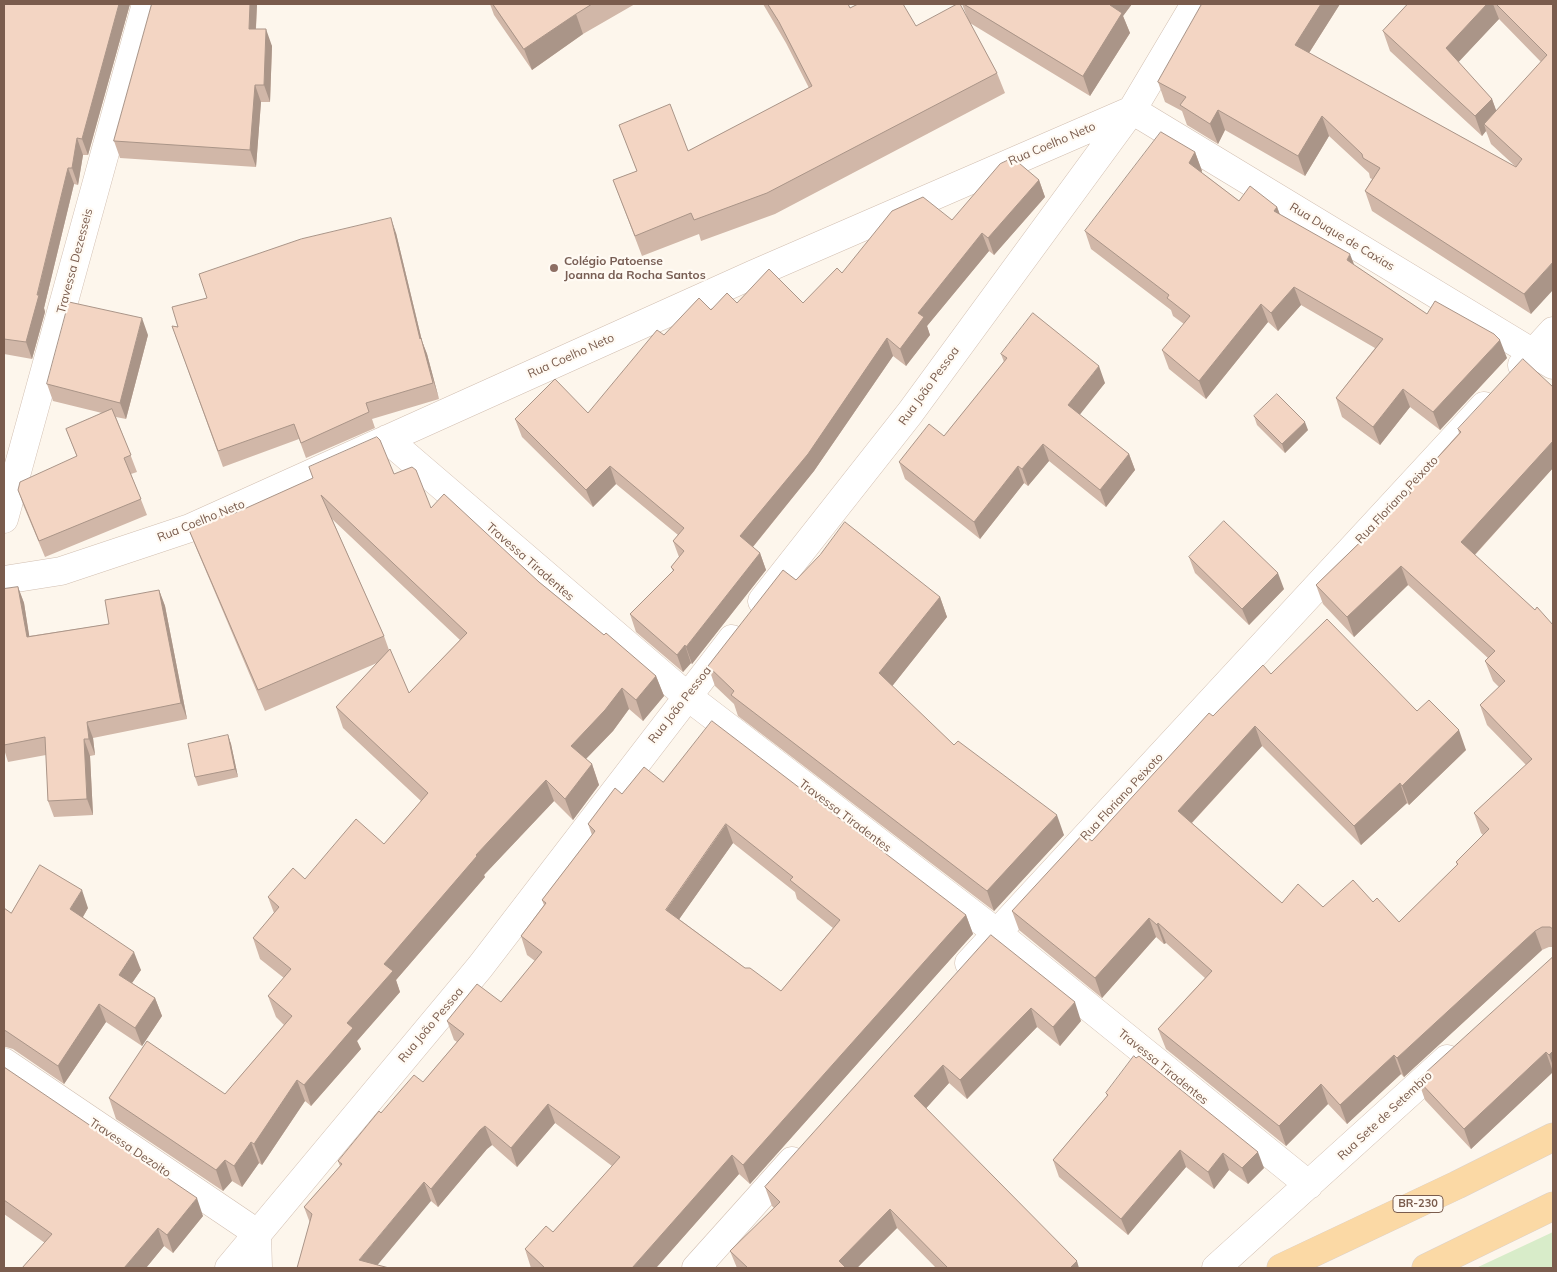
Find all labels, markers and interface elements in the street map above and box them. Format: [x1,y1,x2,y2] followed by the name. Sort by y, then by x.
[1006,119,1098,169] street label: Rua Coelho Neto
[1287,200,1397,274] street label: Rua Duque de Caxias
[54,207,96,315] street label: Travessa Dezesseis
[564,254,706,282] place label: Colégio Patoense Joanna da Rocha Santos
[548,262,560,274] marker: Colégio Patoense Joanna da Rocha Santos
[526,330,616,382] street label: Rua Coelho Neto
[896,344,962,428] street label: Rua João Pessoa
[1353,453,1441,547] street label: Rua Floriano Peixoto
[155,497,247,545] street label: Rua Coelho Neto
[483,520,577,604] street label: Travessa Tiradentes
[646,664,714,746] street label: Rua João Pessoa
[1078,750,1166,844] street label: Rua Floriano Peixoto
[796,777,894,855] street label: Travessa Tiradentes
[395,985,467,1065] street label: Rua João Pessoa
[1115,1026,1211,1108] street label: Travessa Tiradentes
[1335,1069,1435,1163] street label: Rua Sete de Setembro
[87,1115,173,1181] street label: Travessa Dezoito
[1393,1196,1443,1212] road number: BR-230

